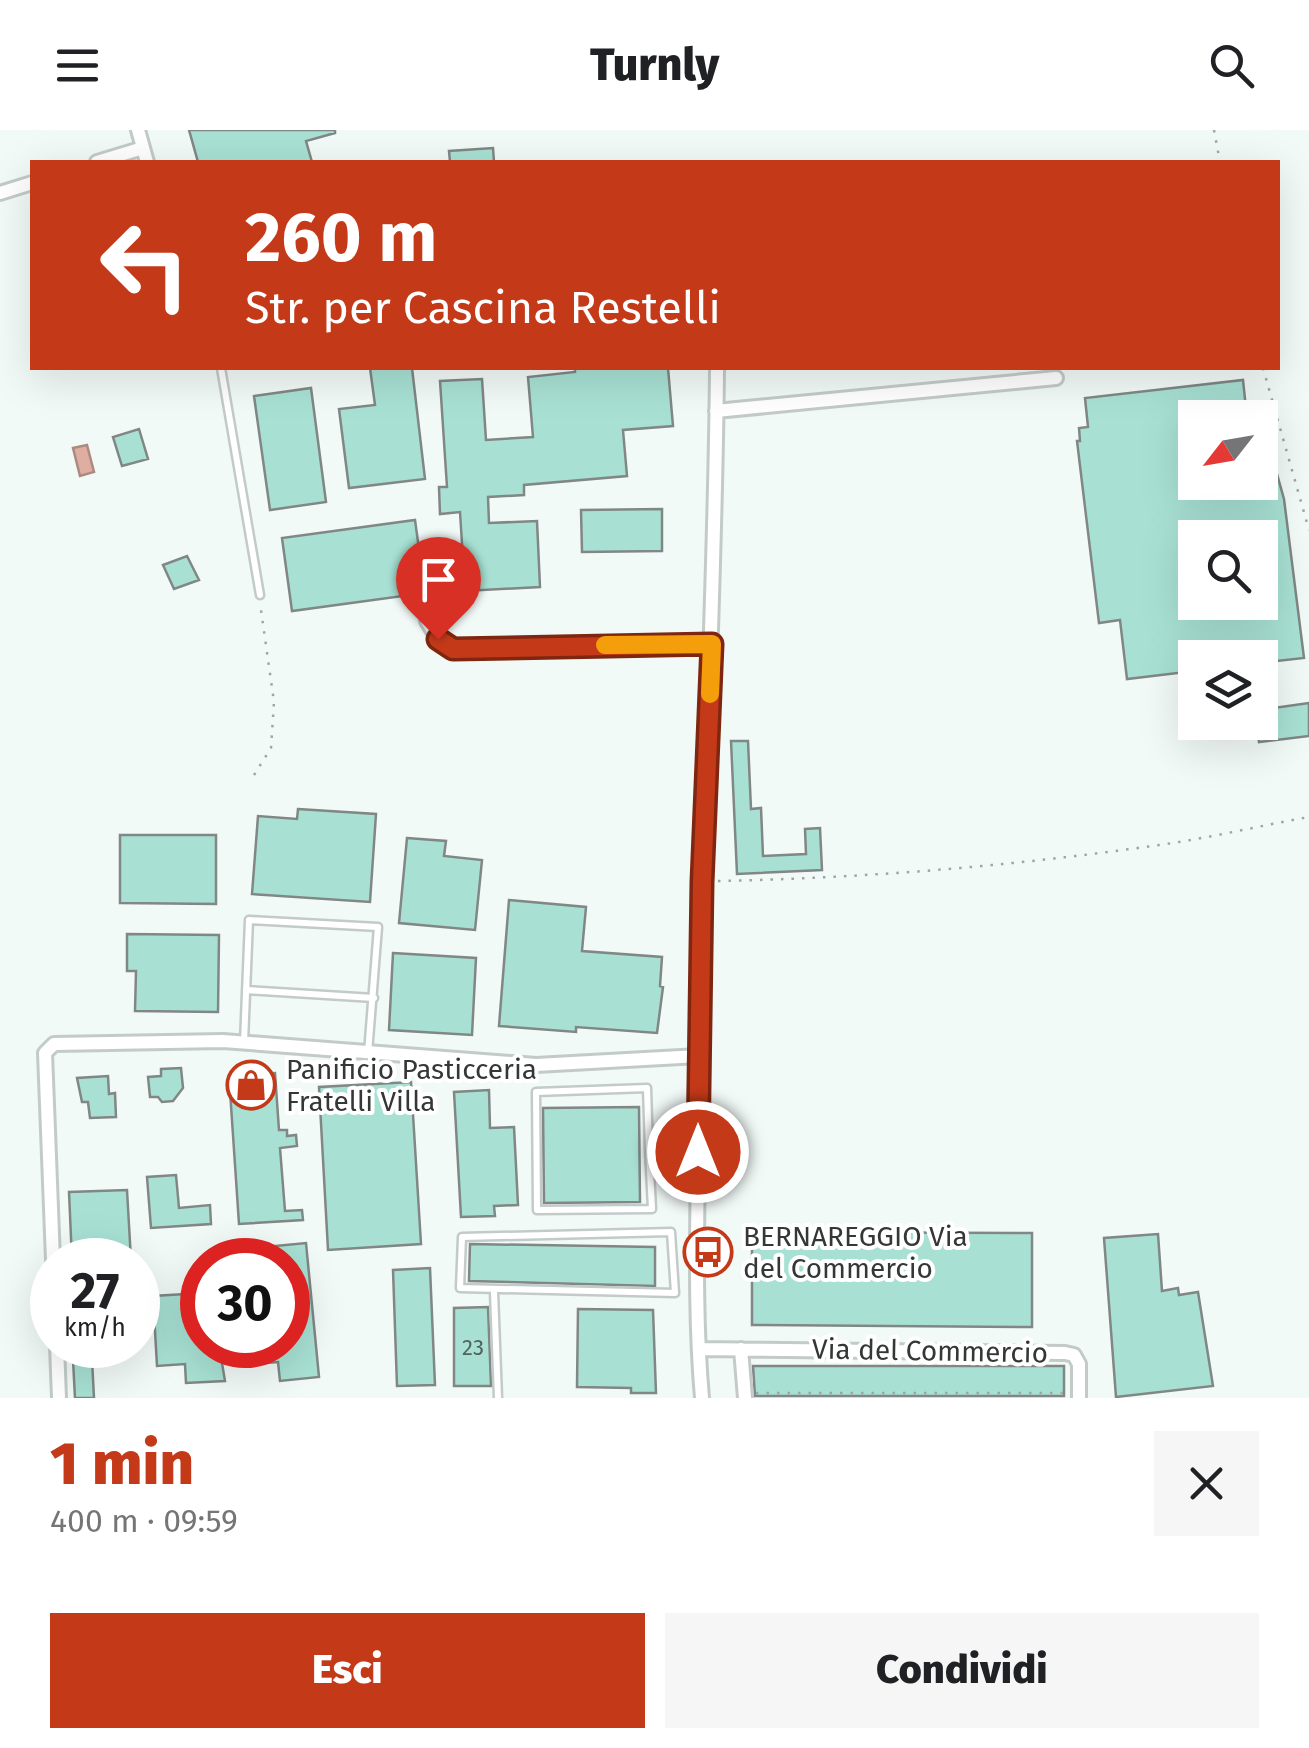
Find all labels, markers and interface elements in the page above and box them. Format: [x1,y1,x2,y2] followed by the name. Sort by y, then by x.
[50,38,105,93] icon: menu
[590,38,719,92] text: Turnly
[1204,38,1259,93] icon: search
[245,196,437,280] text: 260 m
[80,200,210,330] icon: left
[245,281,721,335] text: Str. per Cascina Restelli
[1178,400,1278,500] north arrow
[1178,400,1278,740] map controls
[1178,520,1278,620] button: search
[396,537,481,640] pin
[411,552,466,607] icon: arrive
[1178,640,1278,740] button: layers
[286,1053,537,1118] place label: Panificio Pasticceria Fratelli Villa
[225,1059,277,1111] shop icon: Panificio Pasticceria Fratelli Villa
[646,1100,750,1204] position arrow
[743,1220,968,1285] place label: BERNAREGGIO Via del Commercio
[682,1226,734,1278] bus stop icon: BERNAREGGIO Via del Commercio
[180,1238,310,1368] speed limit sign: 30
[71,1261,119,1321] text: 27
[64,1313,126,1343] text: km/h
[812,1332,1048,1370] street label: Via del Commercio
[462,1334,484,1361] house number: 23
[50,1428,194,1500] text: 1 min
[1154,1431,1259,1536] button: close
[50,1502,238,1540] text: 400 m · 09:59
[50,1613,645,1728] button: Esci
[665,1613,1259,1728] button: Condividi

